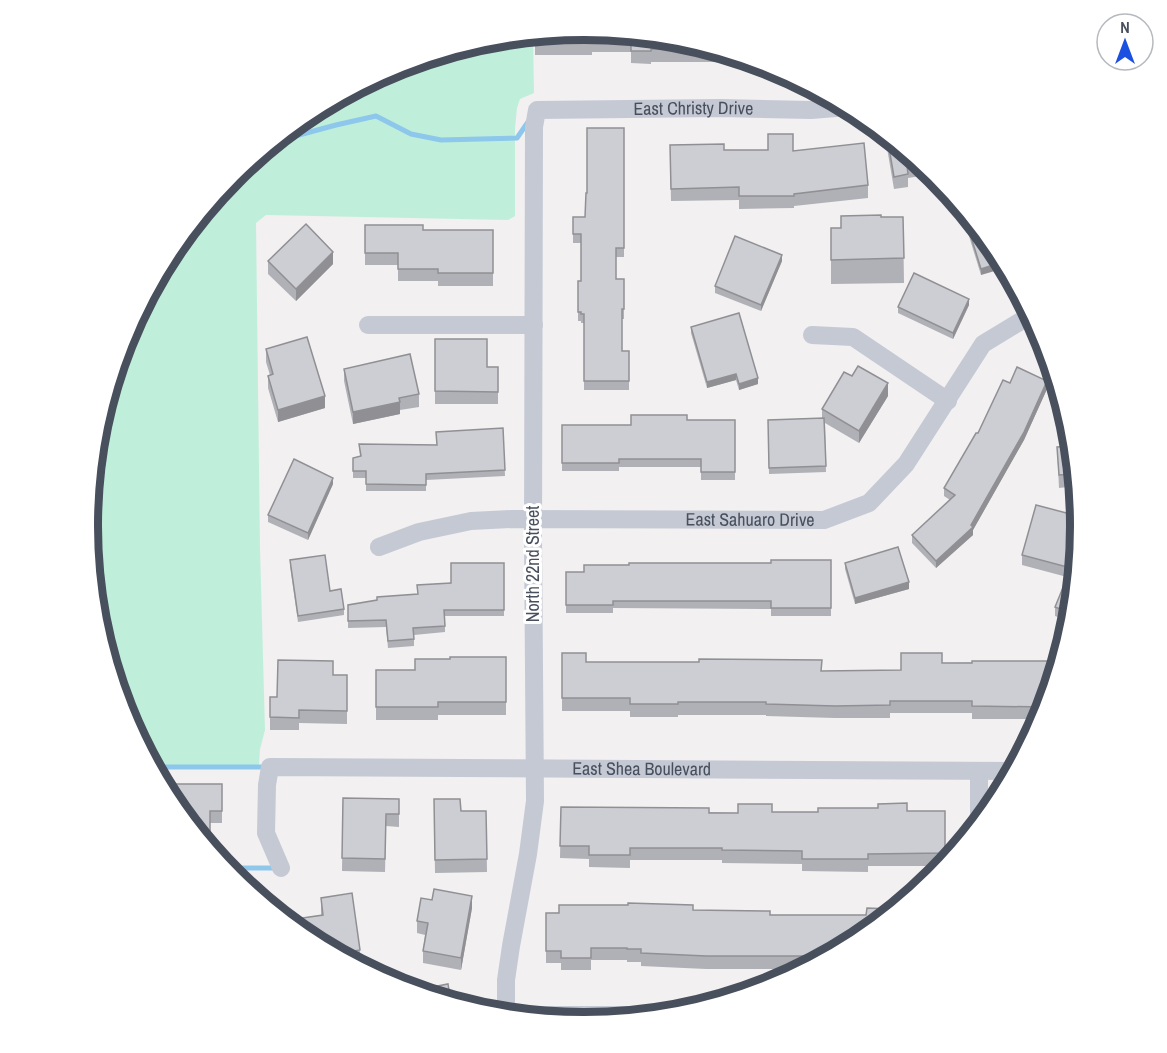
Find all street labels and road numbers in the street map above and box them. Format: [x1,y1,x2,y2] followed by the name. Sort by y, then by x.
[633,95,754,121] street label: East Christy Drive
[520,506,545,622] street label: North 22nd Street
[686,507,815,532] street label: East Sahuaro Drive
[572,756,711,781] street label: East Shea Boulevard

